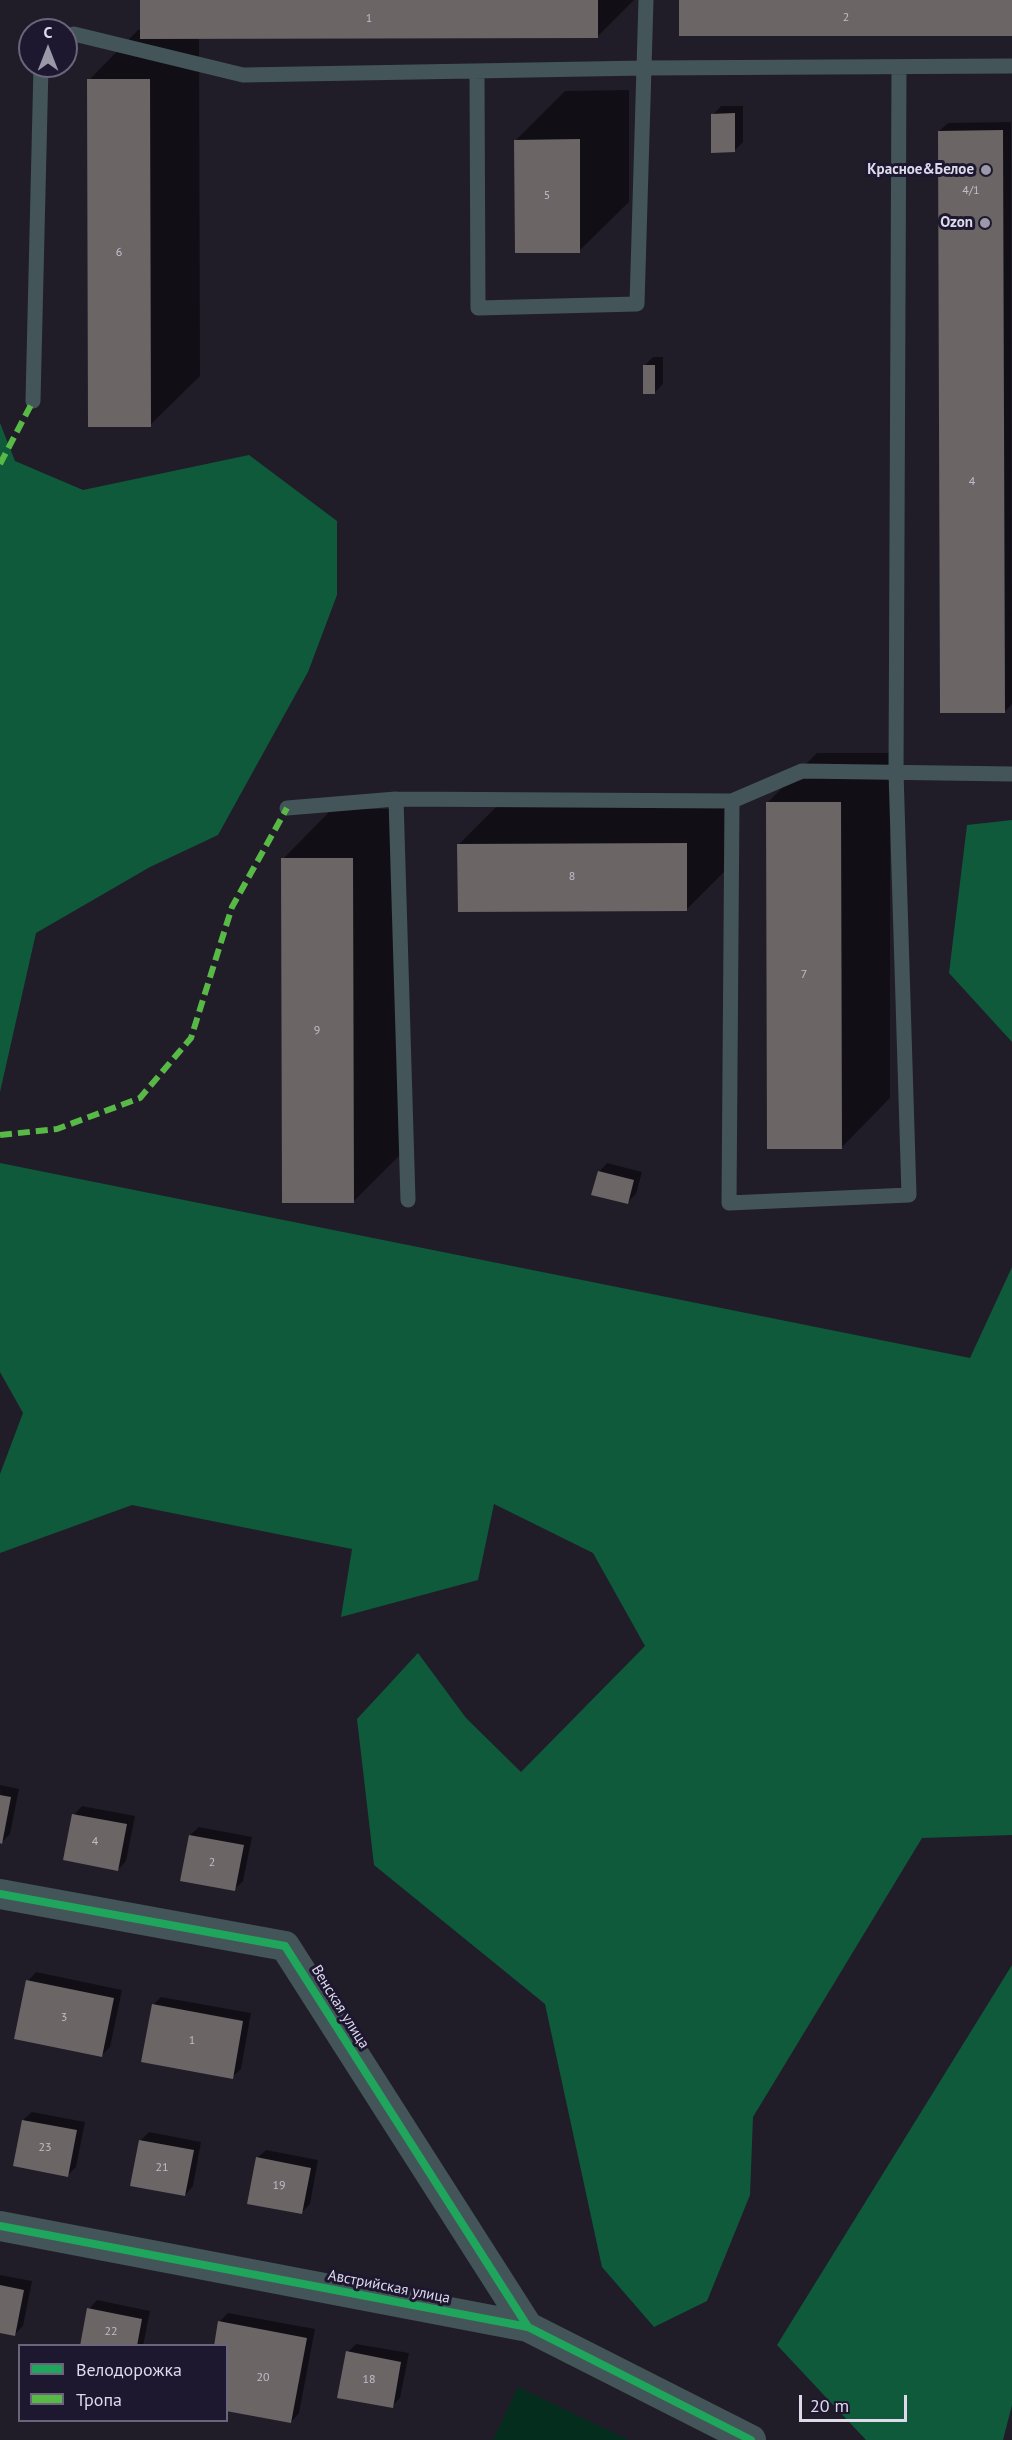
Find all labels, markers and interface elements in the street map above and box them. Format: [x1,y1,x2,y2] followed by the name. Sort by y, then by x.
[843,11,849,25] house number: 2
[366,12,372,26] house number: 1
[18,18,78,78] north arrow
[44,22,52,42] text: С
[867,161,974,179] place label: Красное&Белое
[979,163,993,177] marker: Красное&Белое
[962,184,980,198] house number: 4/1
[544,189,550,203] house number: 5
[940,214,973,232] place label: Ozon
[978,216,992,230] marker: Ozon
[116,246,122,260] house number: 6
[969,475,975,489] house number: 4
[569,870,575,884] house number: 8
[801,968,807,982] house number: 7
[314,1024,320,1038] house number: 9
[92,1835,98,1849] house number: 4
[209,1856,215,1870] house number: 2
[307,1962,373,2052] street label: Венская улица
[61,2011,67,2025] house number: 3
[189,2034,195,2048] house number: 1
[38,2141,52,2155] house number: 23
[155,2161,169,2175] house number: 21
[272,2179,286,2193] house number: 19
[326,2266,452,2308] street label: Австрийская улица
[104,2325,118,2339] house number: 22
[18,2344,228,2422] legend
[76,2358,182,2381] text: Велодорожка
[256,2371,270,2385] house number: 20
[362,2373,376,2387] house number: 18
[802,2383,910,2421] scale bar
[76,2388,122,2411] text: Тропа
[810,2394,849,2417] text: 20 m

